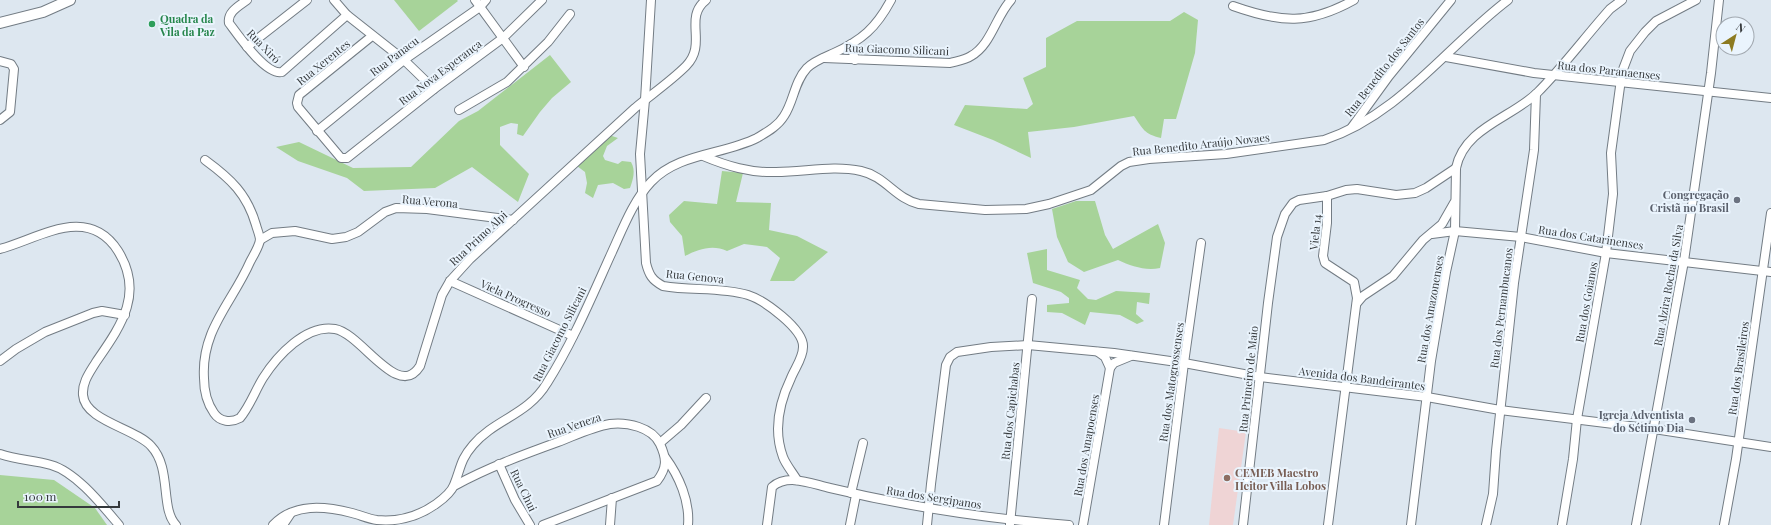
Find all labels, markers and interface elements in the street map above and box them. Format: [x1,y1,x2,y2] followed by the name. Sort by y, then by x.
[159,11,215,39] place label: Quadra da Vila da Paz
[1341,15,1427,119] street label: Rua Benedito dos Santos
[1715,16,1755,56] north arrow
[147,19,157,29] marker: Quadra da Vila da Paz
[1734,19,1749,36] text: N
[244,26,284,66] street label: Rua Xiró
[367,32,422,79] street label: Rua Panacu
[293,36,353,88] street label: Rua Xerentes
[396,36,485,108] street label: Rua Nova Esperança
[845,40,949,58] street label: Rua Giacomo Silicani
[1557,57,1661,83] street label: Rua dos Paranaenses
[1131,129,1271,159] street label: Rua Benedito Araújo Novaes
[1650,187,1730,215] place label: Congregação Cristã no Brasil
[402,191,459,211] street label: Rua Verona
[1732,195,1742,205] marker: Congregação Cristã no Brasil
[446,207,510,269] street label: Rua Primo Alpi
[1306,213,1324,252] street label: Viela 14
[1537,221,1645,253] street label: Rua dos Catarinenses
[1650,222,1686,347] street label: Rua Alzira Rocha da Silva
[1486,247,1516,369] street label: Rua dos Pernambucanos
[1413,254,1447,364] street label: Rua dos Amazonenses
[1572,260,1600,344] street label: Rua dos Goianos
[665,265,725,287] street label: Rua Genova
[477,275,554,320] street label: Viela Progresso
[529,284,589,384] street label: Rua Giacomo Silicani
[1724,320,1752,416] street label: Rua dos Brasileiros
[1155,321,1187,443] street label: Rua dos Matogrossenses
[1235,325,1261,433] street label: Rua Primeiro de Maio
[997,361,1023,461] street label: Rua dos Capichabas
[1297,363,1426,393] street label: Avenida dos Bandeirantes
[1070,393,1102,497] street label: Rua dos Amapoenses
[1599,407,1684,435] place label: Igreja Adventista do Sétimo Dia
[545,409,603,441] street label: Rua Veneza
[1687,415,1697,425] marker: Igreja Adventista do Sétimo Dia
[1235,465,1326,493] place label: CEMEB Maestro Heitor Villa Lobos
[507,466,541,514] street label: Rua Chui
[1222,473,1232,483] marker: CEMEB Maestro Heitor Villa Lobos
[885,482,983,512] street label: Rua dos Sergipanos
[18,483,119,509] scale bar
[24,488,57,504] text: 100 m

